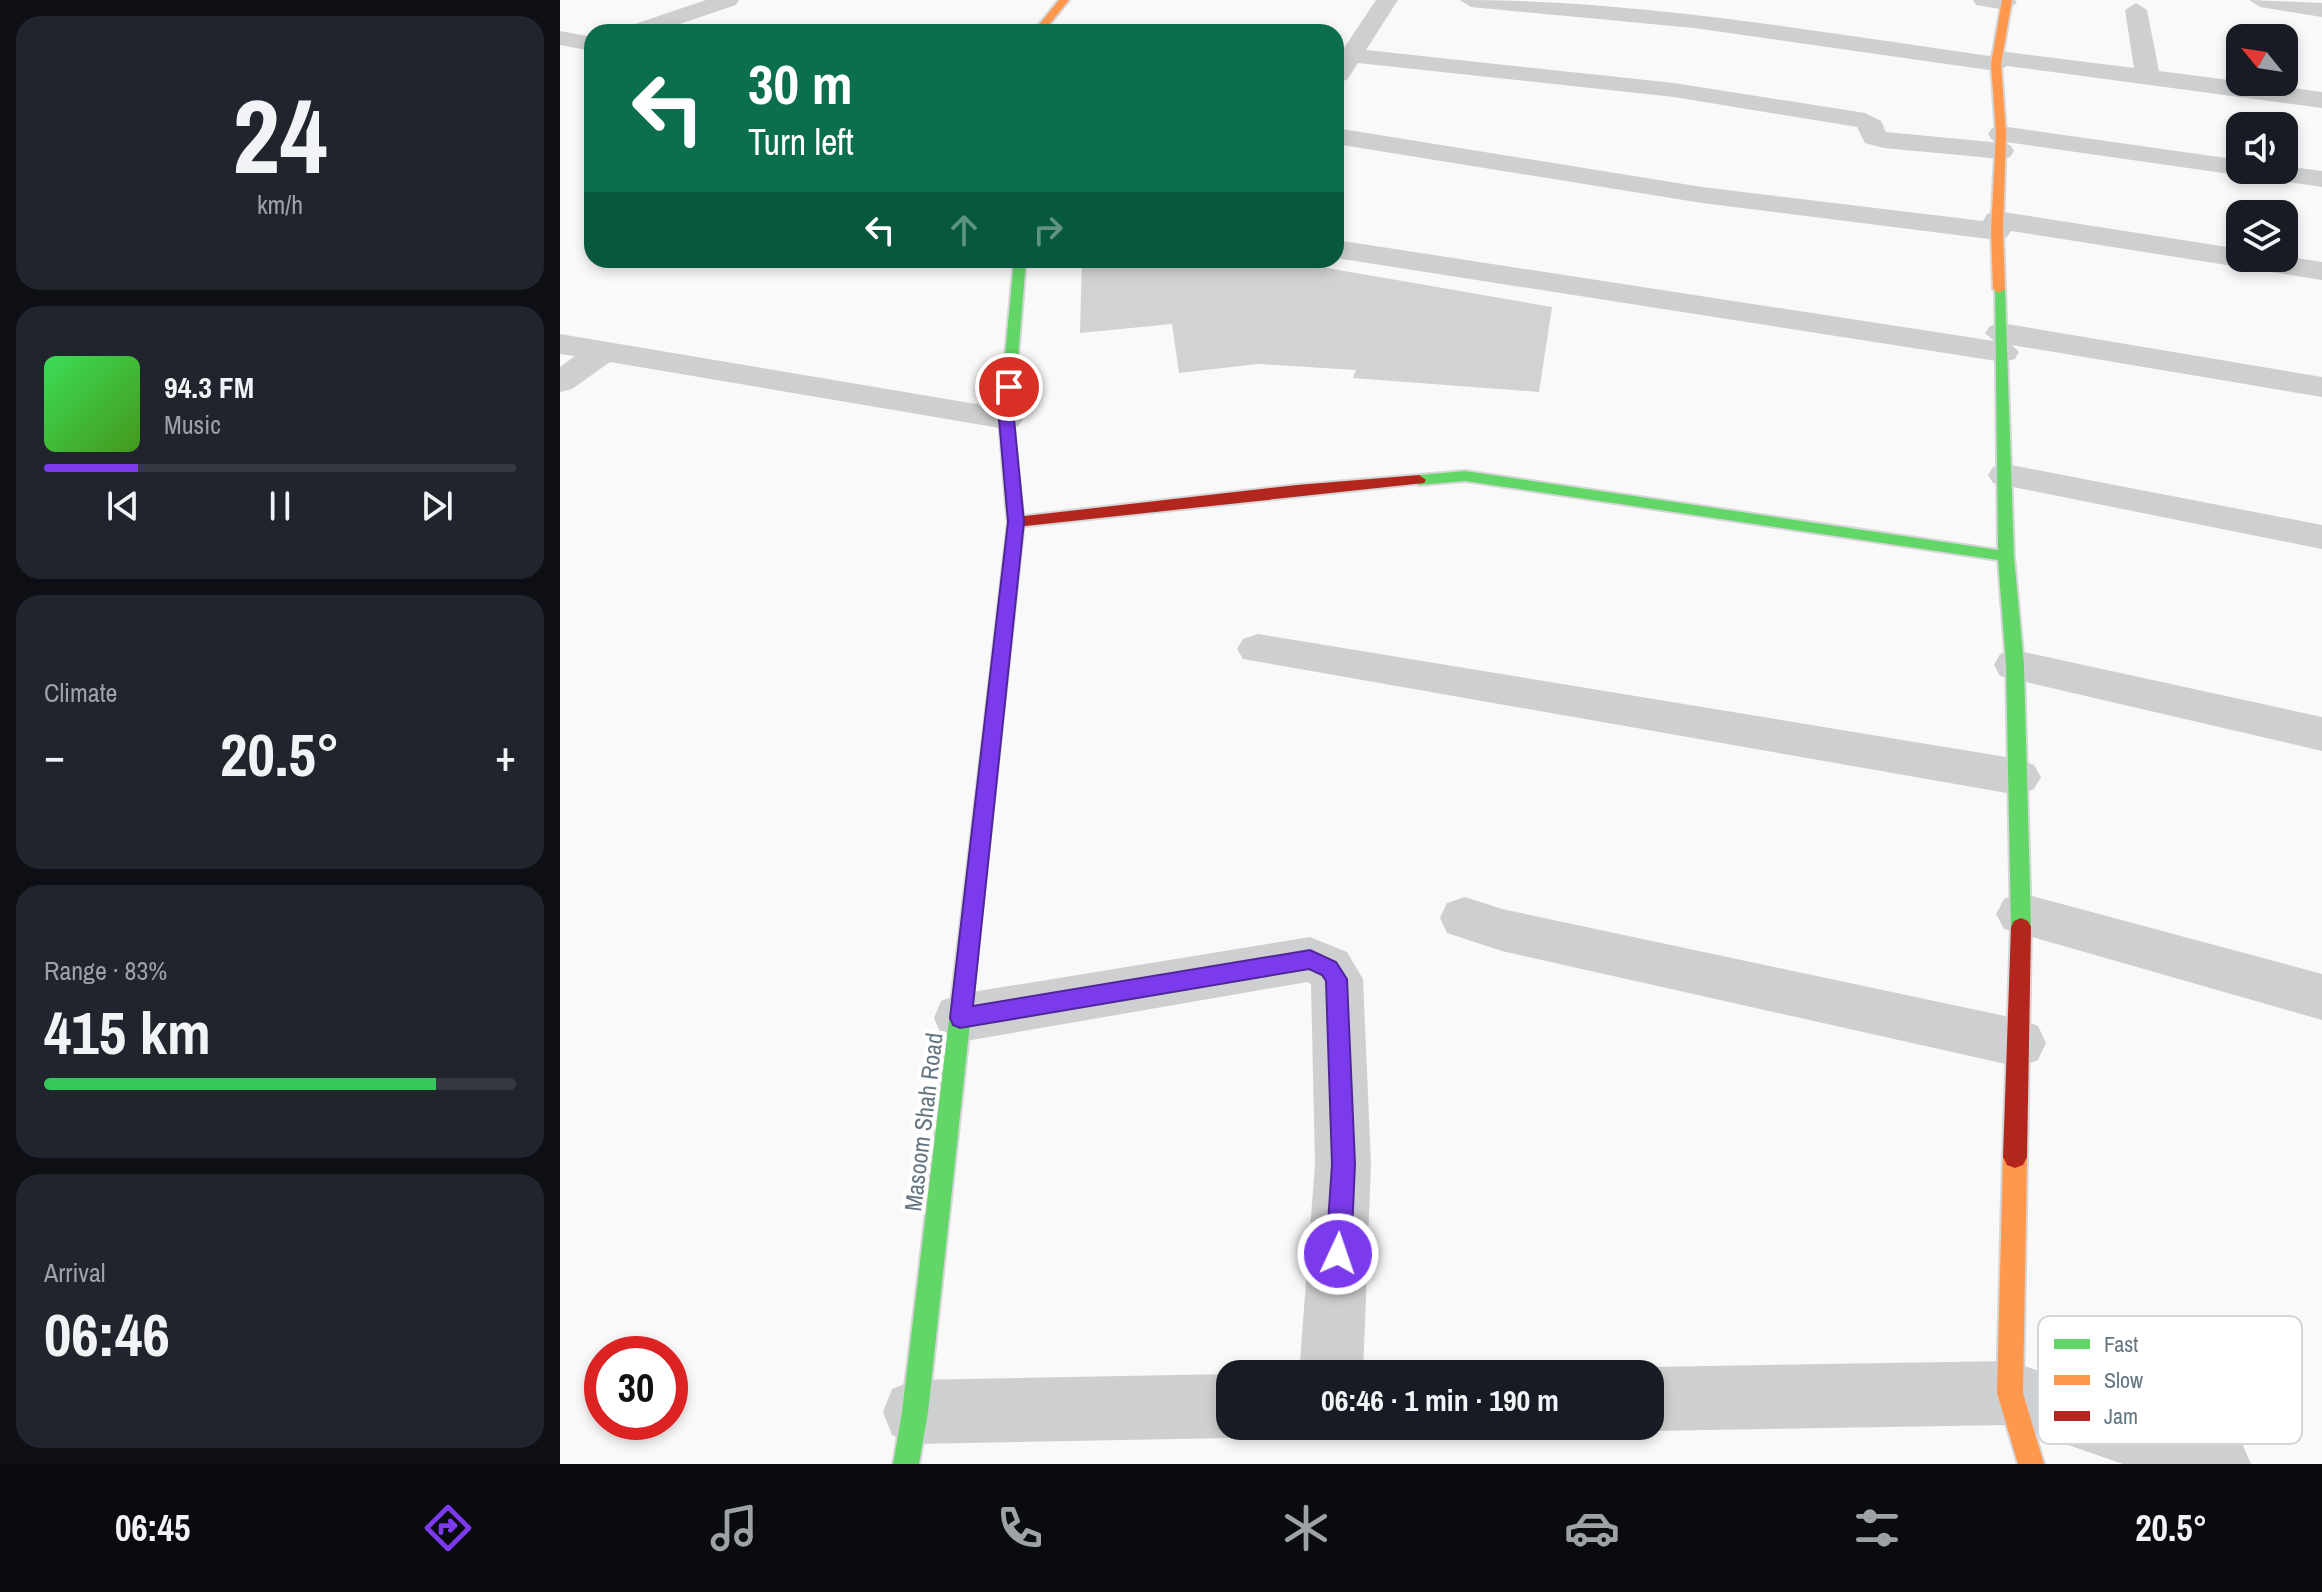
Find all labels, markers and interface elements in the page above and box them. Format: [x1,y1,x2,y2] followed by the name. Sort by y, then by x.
[2226,24,2298,96] north arrow
[2226,24,2298,272] map controls
[748,46,853,121] text: 30 m
[616,56,720,160] icon: left
[233,65,327,205] text: 24
[2226,112,2298,184] button: sound
[748,118,854,166] text: Turn left
[257,187,303,222] text: km/h
[2226,200,2298,272] button: layers
[858,208,902,252] icon: left
[942,208,986,252] icon: ahead
[1026,208,1070,252] icon: right
[975,353,1043,421] pin
[987,365,1031,409] icon: arrive
[164,367,254,407] text: 94.3 FM
[164,407,221,442] text: Music
[101,484,145,528] icon: previous
[258,484,302,528] icon: pause
[415,484,459,528] icon: next
[44,675,117,710] text: Climate
[220,714,340,795] text: 20.5°
[44,725,65,785] text: −
[495,725,516,785] text: +
[44,953,167,988] text: Range · 83%
[44,992,211,1073] text: 415 km
[896,1031,950,1213] street label: Masoom Shah Road
[1296,1212,1380,1296] position arrow
[44,1255,106,1290] text: Arrival
[44,1294,170,1375] text: 06:46
[2038,1316,2302,1444] legend
[2104,1329,2138,1359] text: Fast
[584,1336,688,1440] speed limit sign: 30
[2104,1365,2143,1395] text: Slow
[1321,1380,1559,1420] text: 06:46 · 1 min · 190 m
[2104,1401,2138,1431] text: Jam
[420,1500,476,1556] icon: directions
[706,1500,762,1556] icon: music
[992,1500,1048,1556] icon: phone
[1278,1500,1334,1556] icon: climate
[1564,1500,1620,1556] icon: car
[1849,1500,1905,1556] icon: filters
[115,1504,190,1552] text: 06:45
[2135,1504,2207,1552] text: 20.5°

